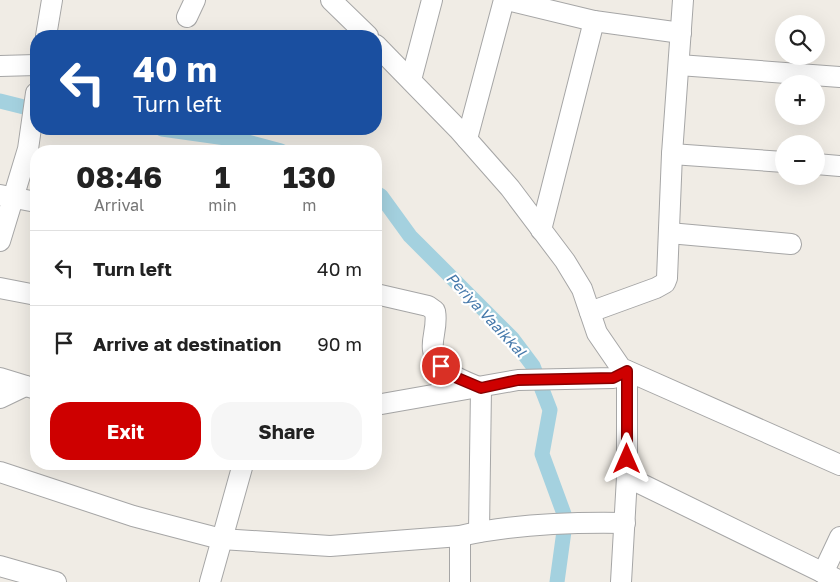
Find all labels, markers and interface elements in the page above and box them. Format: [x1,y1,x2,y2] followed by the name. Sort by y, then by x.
[775,15,825,185] map controls
[775,15,825,65] button: search
[133,48,217,90] text: 40 m
[50,50,115,115] icon: left
[775,75,825,125] button: +
[133,90,222,117] text: Turn left
[775,135,825,185] button: −
[76,159,162,195] text: 08:46
[215,159,230,195] text: 1
[283,159,336,195] text: 130
[94,195,144,215] text: Arrival
[208,195,237,215] text: min
[302,195,316,215] text: m
[50,254,78,282] icon: left
[93,257,172,280] text: Turn left
[317,257,362,280] text: 40 m
[442,268,531,362] water label: Periya Vaaikkal
[50,329,78,357] icon: arrive
[93,332,281,355] text: Arrive at destination
[317,332,362,355] text: 90 m
[420,345,462,387] pin
[427,352,455,380] icon: arrive
[50,402,201,460] button: Exit
[211,402,362,460] button: Share
[600,432,652,484] position arrow

